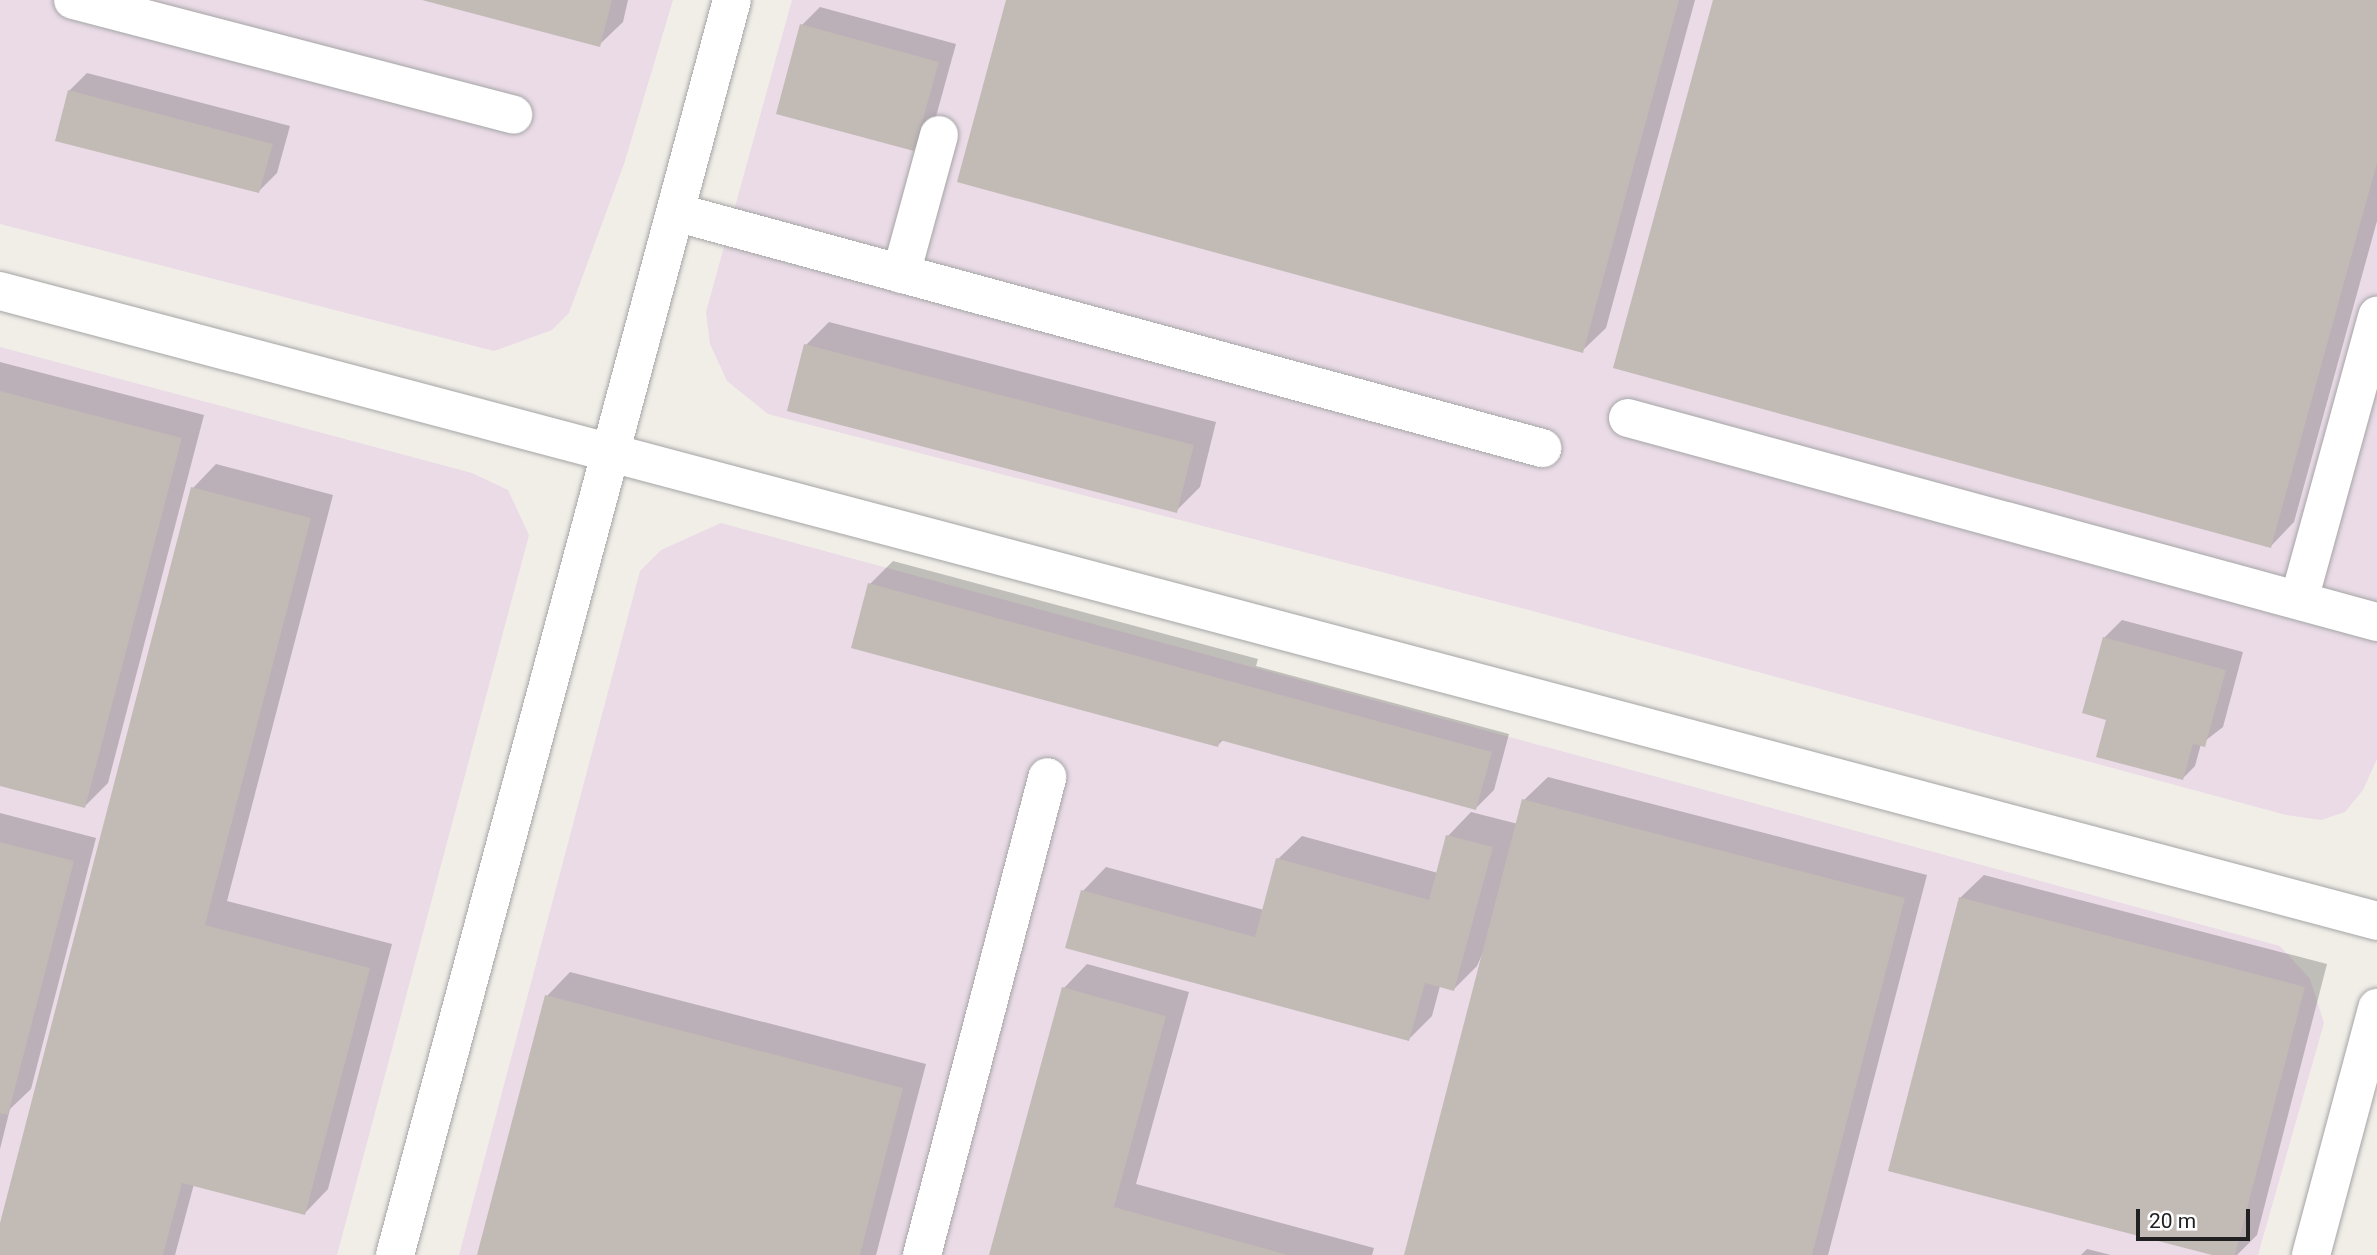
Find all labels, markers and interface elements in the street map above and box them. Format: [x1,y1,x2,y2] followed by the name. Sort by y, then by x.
[2139,1196,2253,1240] scale bar
[2149,1209,2196,1233] text: 20 m

